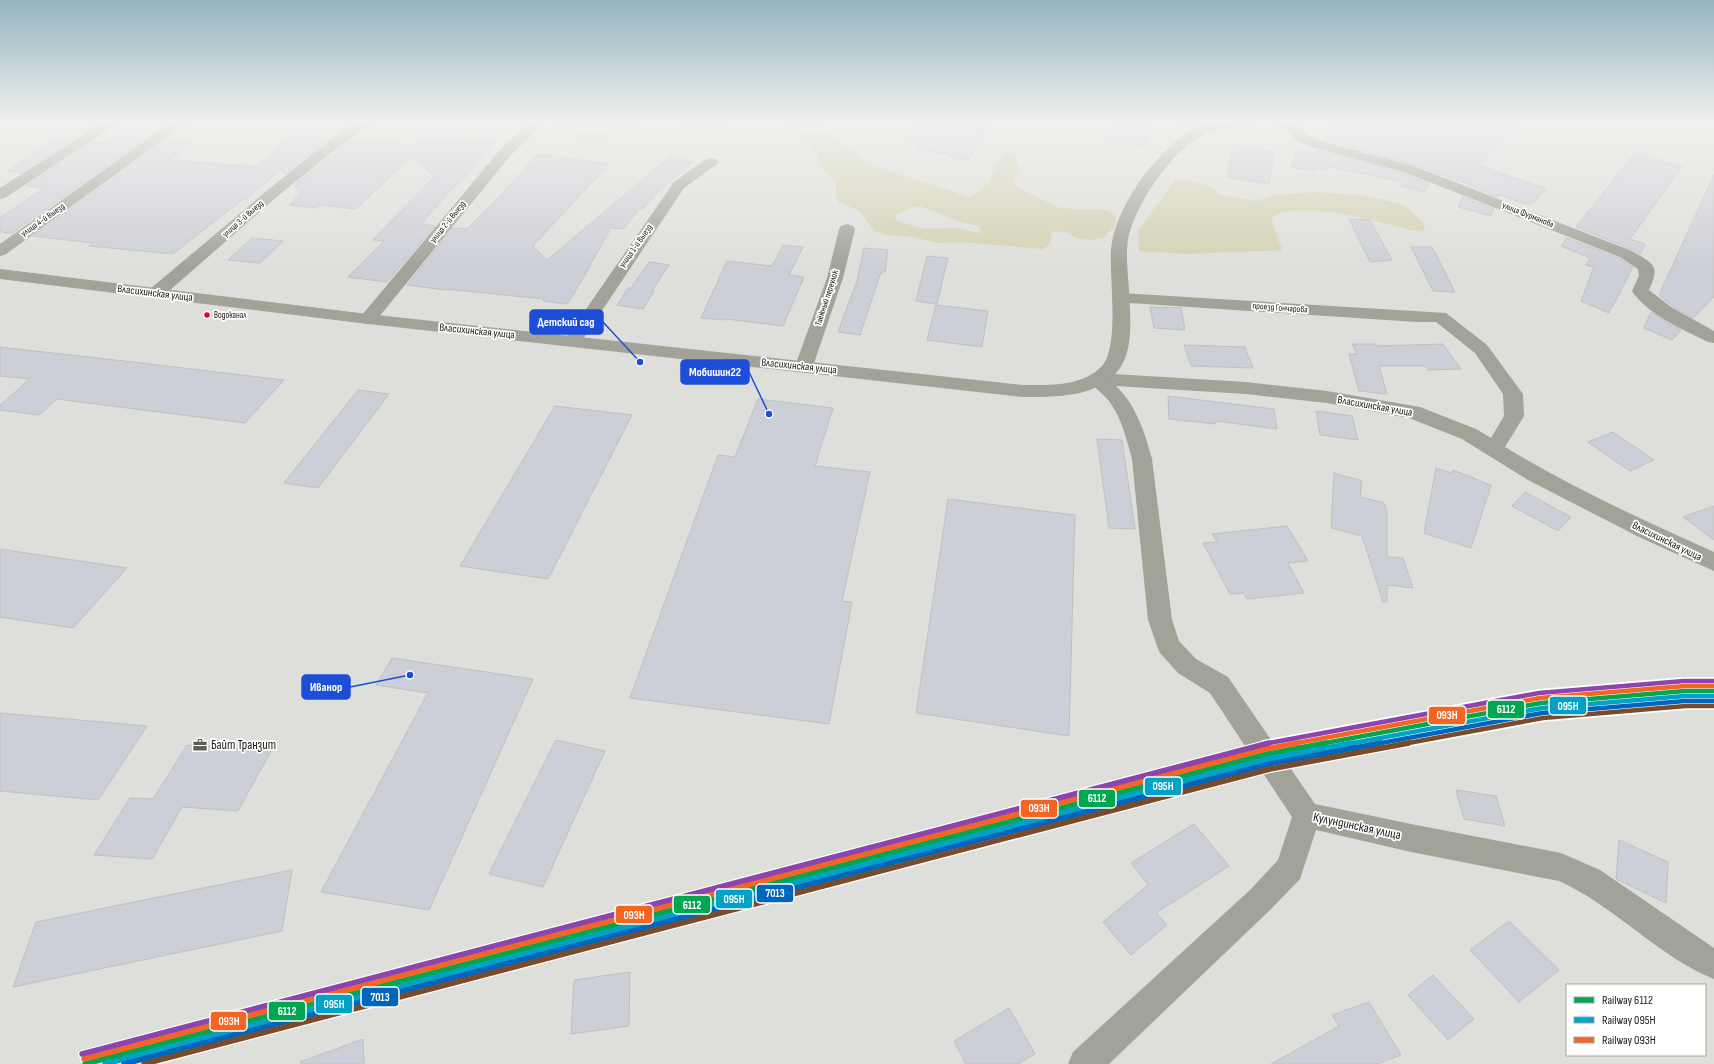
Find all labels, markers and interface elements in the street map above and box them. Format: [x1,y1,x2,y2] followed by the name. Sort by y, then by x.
[220,198,266,240] street label: улица 3-й Выезд
[428,199,468,245] street label: улица 2-й Выезд
[1501,200,1555,230] street label: улица Фурманова
[19,201,67,239] street label: улица 4-й Выезд
[617,222,655,270] street label: улица 1-й Выезд
[813,268,841,327] street label: Таёжный переулок
[117,282,193,304] street label: Власихинская улица
[1252,301,1308,315] street label: проезд Гончарова
[202,310,212,320] marker: Водоканал
[214,310,247,321] place label: Водоканал
[530,310,603,334] callout: Детский сад
[538,315,594,330] text: Детский сад
[439,321,515,341] street label: Власихинская улица
[761,356,837,376] street label: Власихинская улица
[681,360,749,384] callout: Мобишин22
[689,365,741,380] text: Мобишин22
[1337,393,1413,419] street label: Власихинская улица
[1630,519,1704,563] street label: Власихинская улица
[302,675,350,699] callout: Иванор
[310,680,342,695] text: Иванор
[1549,696,1587,715] line badge: 095Н
[1487,700,1525,719] line badge: 6112
[1557,700,1579,713] text: 095Н
[1497,703,1516,716] text: 6112
[1428,706,1466,725] line badge: 093Н
[1436,709,1458,722] text: 093Н
[192,737,208,753] office icon: Байт Транзит
[211,737,276,753] place label: Байт Транзит
[1144,777,1182,796] line badge: 095Н
[1152,780,1174,793] text: 095Н
[1078,789,1116,808] line badge: 6112
[1088,792,1107,805] text: 6112
[1020,799,1058,818] line badge: 093Н
[1028,802,1050,815] text: 093Н
[1312,809,1402,843] street label: Кулундинская улица
[756,884,794,903] line badge: 7013
[765,887,785,900] text: 7013
[715,889,753,909] line badge: 095Н
[723,893,745,906] text: 095Н
[673,895,711,914] line badge: 6112
[683,899,702,912] text: 6112
[615,905,653,924] line badge: 093Н
[623,909,645,922] text: 093Н
[1566,984,1706,1056] legend
[361,987,399,1007] line badge: 7013
[370,991,390,1004] text: 7013
[1602,993,1653,1008] text: Railway 6112
[315,994,353,1014] line badge: 095Н
[323,998,345,1011] text: 095Н
[268,1001,306,1021] line badge: 6112
[278,1005,297,1018] text: 6112
[210,1011,247,1031] line badge: 093Н
[1602,1013,1656,1028] text: Railway 095Н
[218,1015,240,1028] text: 093Н
[1602,1033,1656,1048] text: Railway 093Н

